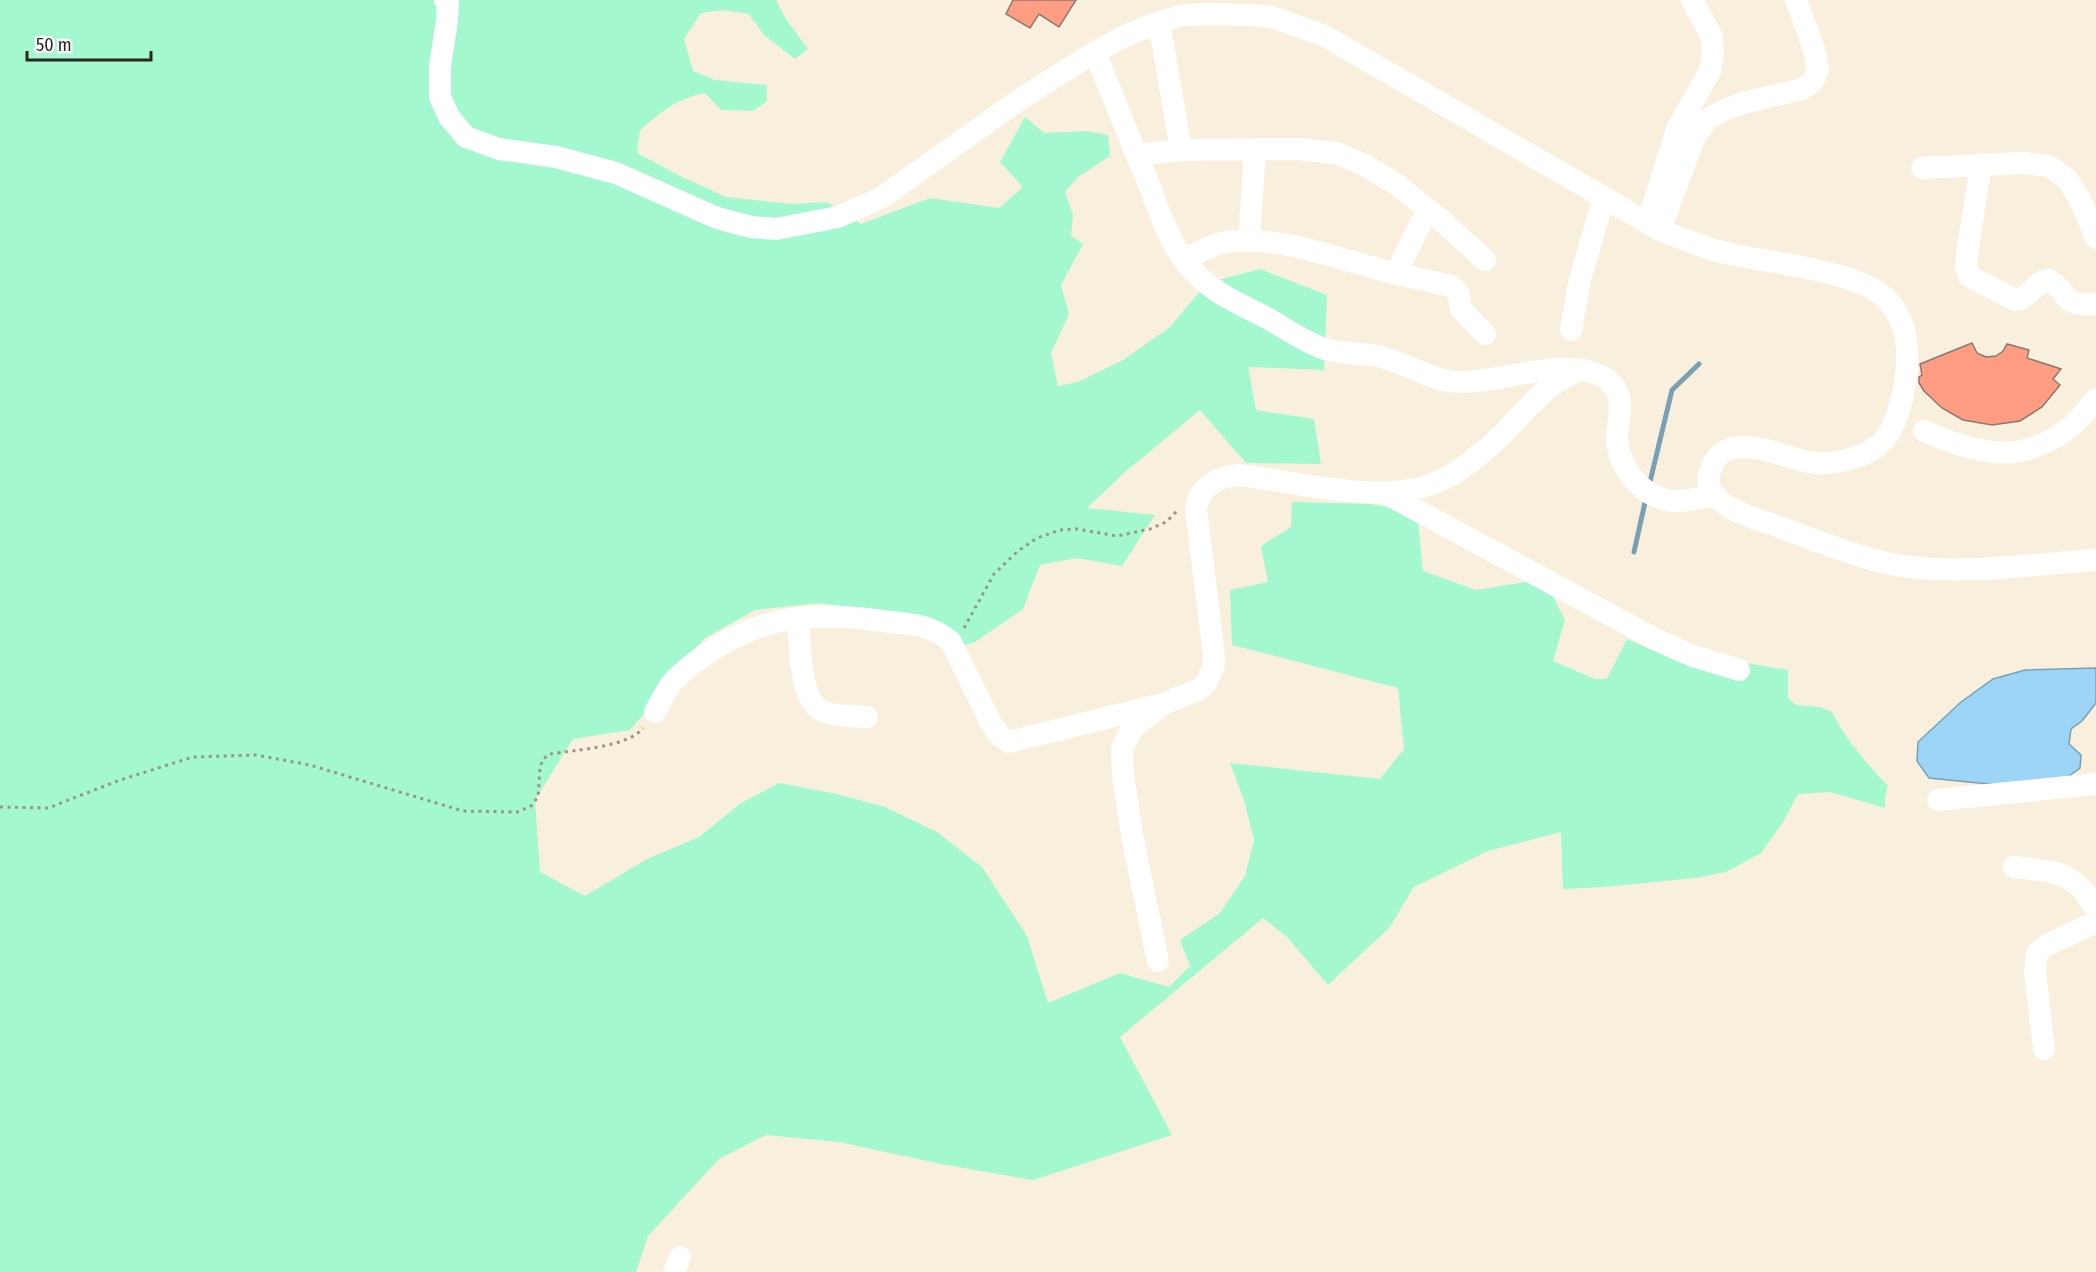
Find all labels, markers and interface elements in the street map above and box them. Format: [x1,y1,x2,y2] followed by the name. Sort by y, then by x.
[27,24,152,62] scale bar
[36,34,72,56] text: 50 m

